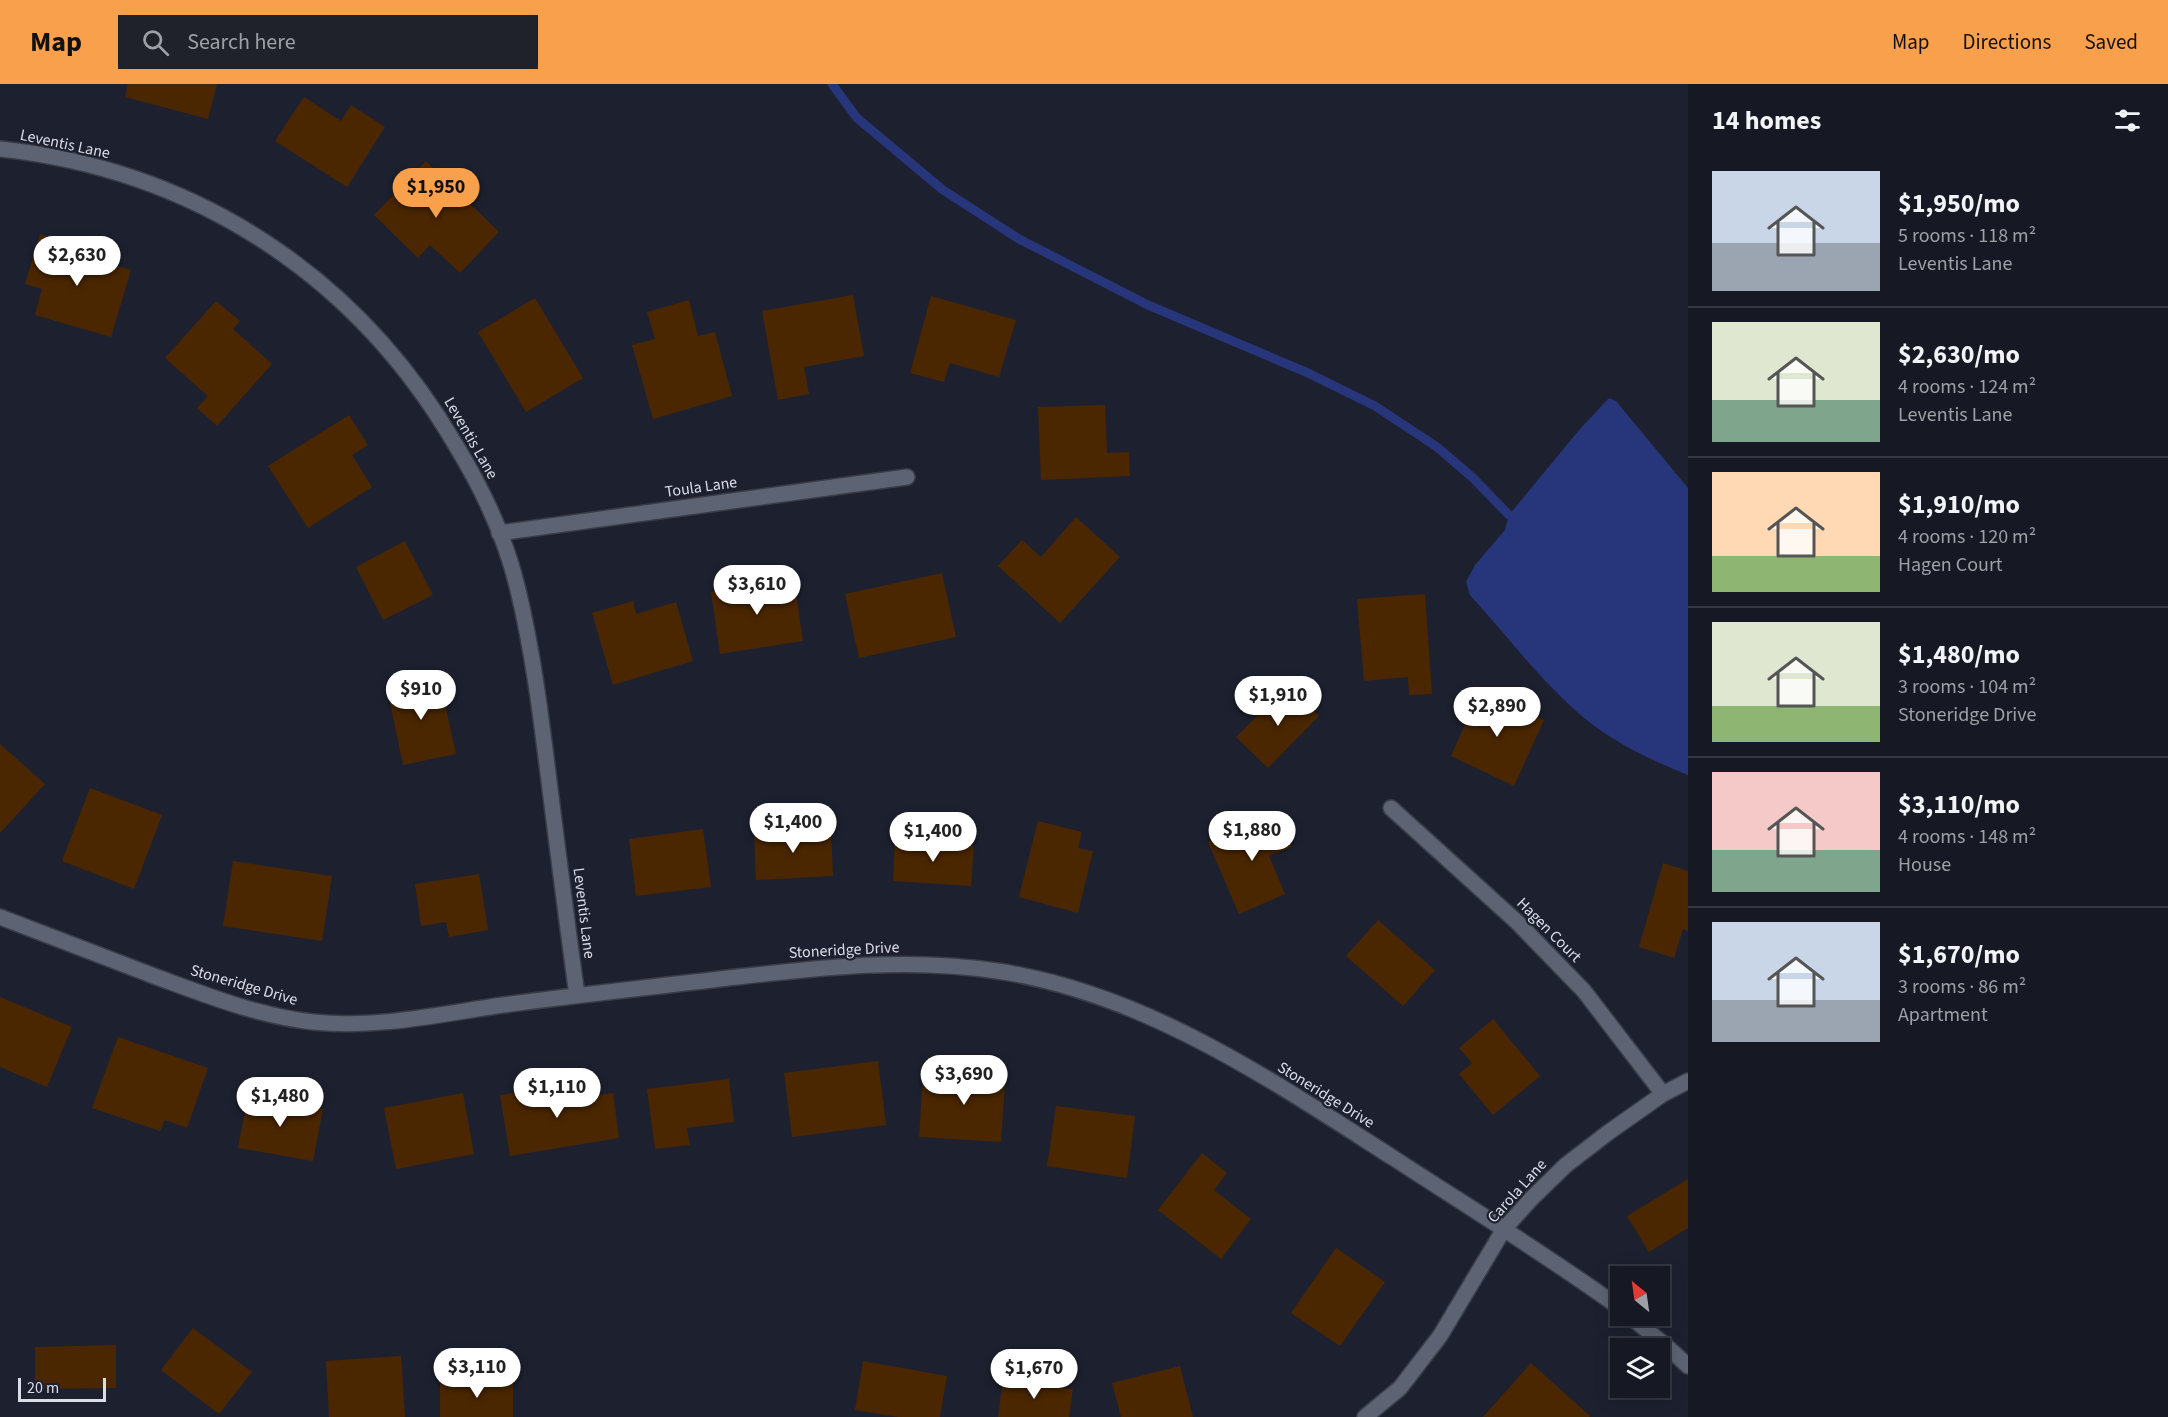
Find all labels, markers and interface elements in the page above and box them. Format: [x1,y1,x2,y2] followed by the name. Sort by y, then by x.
[118,15,538,69] search box
[30,22,82,62] text: Map
[139,26,172,59] icon: search
[187,26,296,58] text: Search here
[1892,27,1930,57] text: Map
[1963,27,2051,57] text: Directions
[2084,27,2138,57] text: Saved
[1712,102,1821,139] text: 14 homes
[2111,104,2144,137] icon: filters
[18,124,112,164] street label: Leventis Lane
[387,168,485,219] pin: $1,950
[407,173,465,201] text: $1,950
[1898,185,2020,222] text: $1,950/mo
[1760,195,1832,267] icon: home
[1898,222,2036,250] text: 5 rooms · 118 m²
[28,236,126,287] pin: $2,630
[48,241,106,269] text: $2,630
[1898,250,2012,278] text: Leventis Lane
[1898,336,2020,373] text: $2,630/mo
[1760,346,1832,418] icon: home
[1898,373,2036,401] text: 4 rooms · 124 m²
[439,393,503,483] street label: Leventis Lane
[1898,401,2012,429] text: Leventis Lane
[663,471,739,503] street label: Toula Lane
[1898,486,2020,523] text: $1,910/mo
[1760,496,1832,568] icon: home
[1898,523,2036,551] text: 4 rooms · 120 m²
[1898,551,2003,579] text: Hagen Court
[708,565,806,616] pin: $3,610
[728,570,786,598] text: $3,610
[1898,636,2020,673] text: $1,480/mo
[1760,646,1832,718] icon: home
[385,670,457,721] pin: $910
[1898,673,2036,701] text: 3 rooms · 104 m²
[400,675,442,703] text: $910
[1229,676,1327,727] pin: $1,910
[1249,681,1307,709] text: $1,910
[1448,687,1546,738] pin: $2,890
[1468,692,1526,720] text: $2,890
[1898,701,2036,729] text: Stoneridge Drive
[1898,786,2020,823] text: $3,110/mo
[1760,796,1832,868] icon: home
[744,803,842,854] pin: $1,400
[764,808,822,836] text: $1,400
[1203,811,1301,862] pin: $1,880
[884,812,982,863] pin: $1,400
[1223,816,1281,844] text: $1,880
[904,817,962,845] text: $1,400
[1898,823,2036,851] text: 4 rooms · 148 m²
[1898,851,1951,879] text: House
[568,866,601,960] street label: Leventis Lane
[1512,893,1587,968] street label: Hagen Court
[788,936,900,964] street label: Stoneridge Drive
[1898,936,2020,973] text: $1,670/mo
[1760,946,1832,1018] icon: home
[188,959,300,1011] street label: Stoneridge Drive
[1898,973,2026,1001] text: 3 rooms · 86 m²
[1898,1001,1988,1029] text: Apartment
[915,1055,1013,1106] pin: $3,690
[1273,1056,1379,1134] street label: Stoneridge Drive
[935,1060,993,1088] text: $3,690
[508,1068,606,1119] pin: $1,110
[528,1073,586,1101] text: $1,110
[231,1077,329,1128] pin: $1,480
[251,1082,309,1110] text: $1,480
[1482,1154,1552,1228] street label: Carola Lane
[1610,1266,1670,1326] north arrow
[1610,1266,1670,1398] map controls
[1610,1338,1670,1398] button: layers
[428,1348,526,1399] pin: $3,110
[985,1349,1083,1400] pin: $1,670
[448,1353,506,1381] text: $3,110
[1005,1354,1063,1382] text: $1,670
[18,1375,106,1402] scale bar
[27,1377,59,1399] text: 20 m

